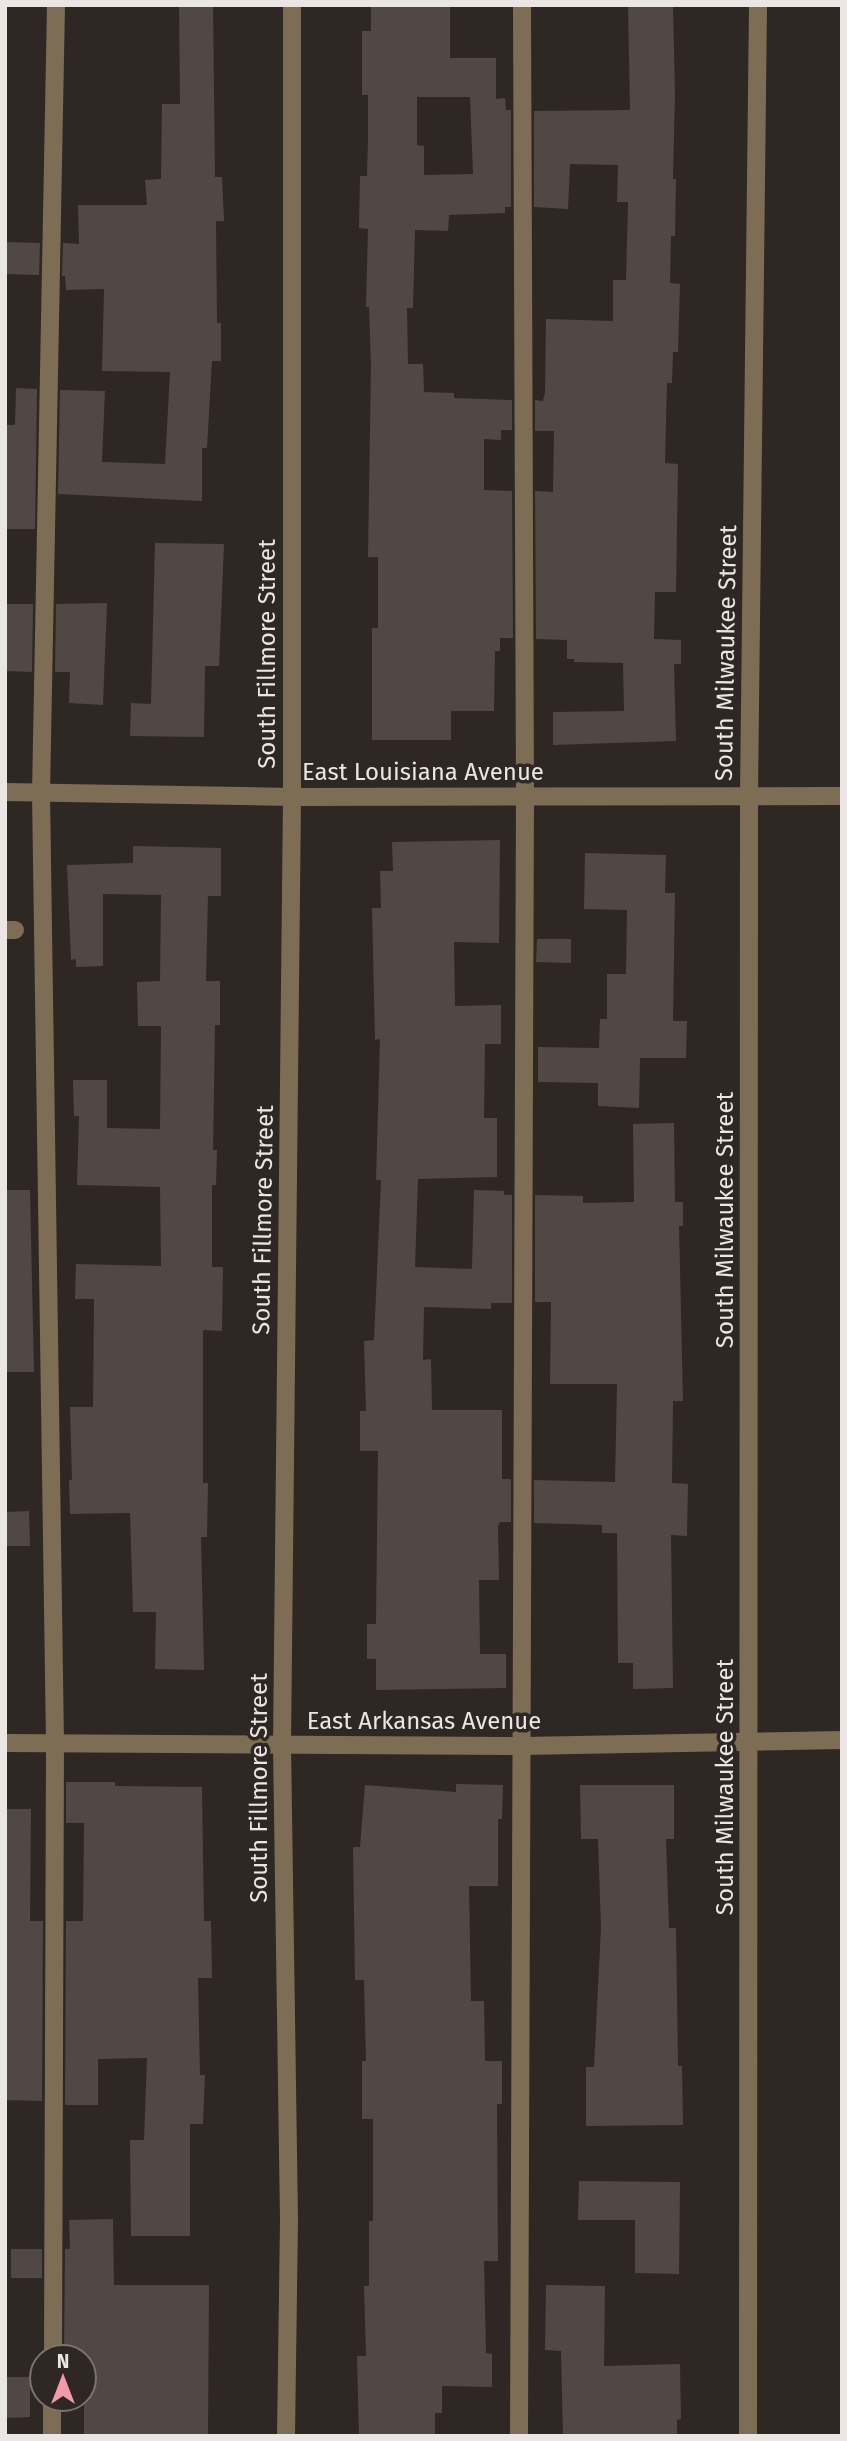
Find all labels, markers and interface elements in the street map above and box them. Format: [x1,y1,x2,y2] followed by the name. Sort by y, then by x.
[710,524,742,781] street label: South Milwaukee Street
[253,539,281,769] street label: South Fillmore Street
[302,758,544,786] street label: East Louisiana Avenue
[711,1092,739,1348] street label: South Milwaukee Street
[247,1105,279,1335] street label: South Fillmore Street
[711,1659,739,1915] street label: South Milwaukee Street
[245,1673,273,1903] street label: South Fillmore Street
[307,1707,541,1735] street label: East Arkansas Avenue
[28,2343,98,2413] north arrow
[57,2350,69,2373] text: N

